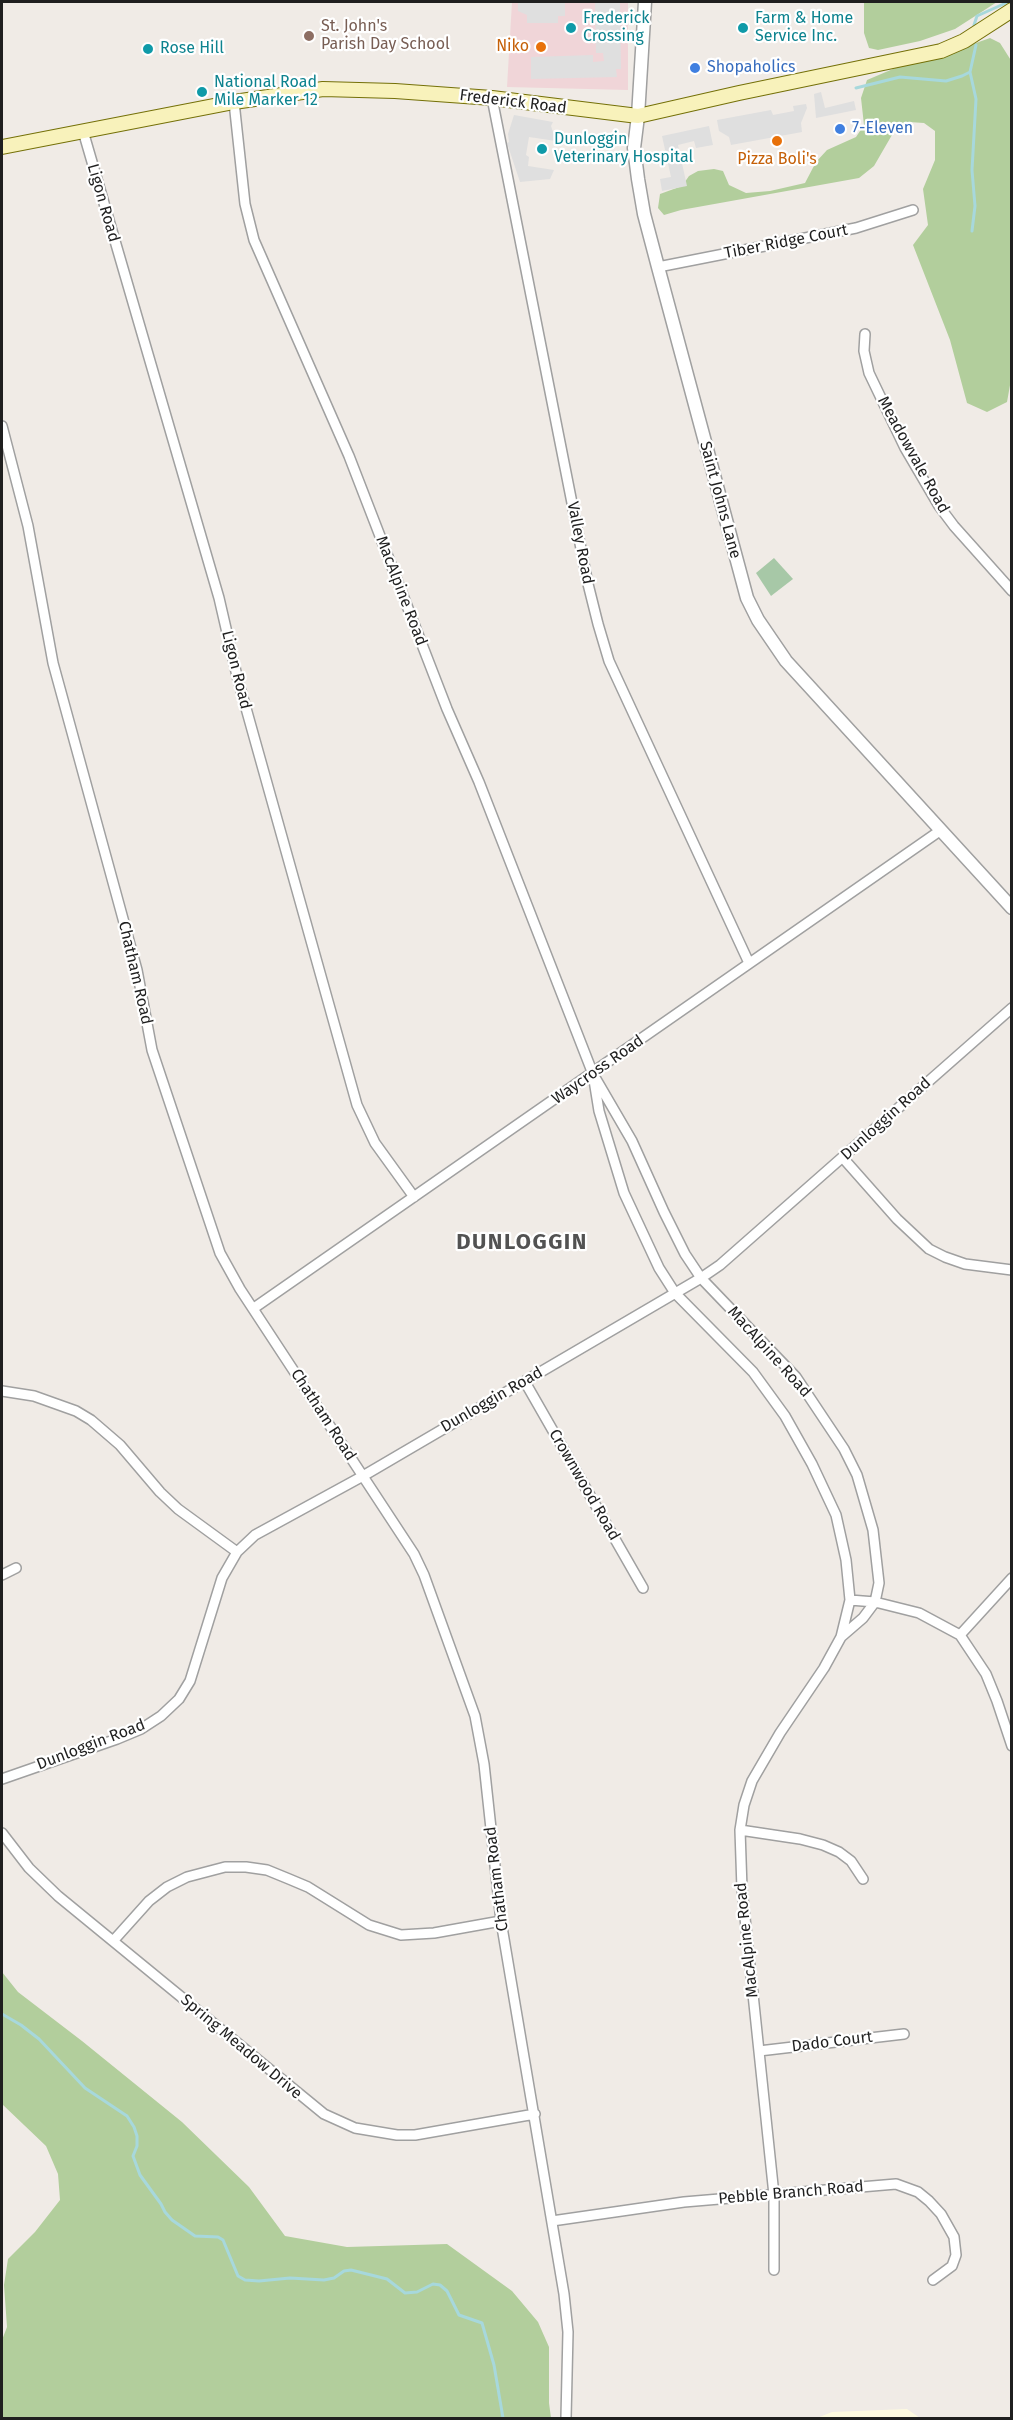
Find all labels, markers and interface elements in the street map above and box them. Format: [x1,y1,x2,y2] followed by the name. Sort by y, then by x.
[583,9,650,47] place label: Frederick Crossing
[755,9,853,47] place label: Farm & Home Service Inc.
[321,17,450,55] place label: St. John's Parish Day School
[564,21,578,35] marker: Frederick Crossing
[736,21,750,35] marker: Farm & Home Service Inc.
[302,29,316,43] marker: St. John's Parish Day School
[496,37,529,57] place label: Niko
[160,39,224,59] place label: Rose Hill
[534,40,548,54] marker: Niko
[141,42,155,56] marker: Rose Hill
[707,58,796,78] place label: Shopaholics
[688,61,702,75] marker: Shopaholics
[214,73,318,111] place label: National Road Mile Marker 12
[195,85,209,99] marker: National Road Mile Marker 12
[458,86,568,118] street label: Frederick Road
[852,119,913,139] place label: 7-Eleven
[833,122,847,136] marker: 7-Eleven
[554,130,693,168] place label: Dunloggin Veterinary Hospital
[770,134,784,148] marker: Pizza Boli's
[535,142,549,156] marker: Dunloggin Veterinary Hospital
[737,150,817,170] place label: Pizza Boli's
[83,162,123,244] street label: Ligon Road
[723,221,849,263] street label: Tiber Ridge Court
[873,393,953,517] street label: Meadowvale Road
[695,439,745,561] street label: Saint Johns Lane
[563,500,597,586] street label: Valley Road
[371,533,431,649] street label: MacAlpine Road
[217,629,255,711] street label: Ligon Road
[114,919,156,1027] street label: Chatham Road
[548,1031,648,1109] street label: Waycross Road
[837,1074,935,1164] street label: Dunloggin Road
[456,1230,588,1256] district label: DUNLOGGIN
[723,1303,815,1401] street label: MacAlpine Road
[438,1363,546,1437] street label: Dunloggin Road
[286,1365,360,1465] street label: Chatham Road
[544,1426,624,1544] street label: Crownwood Road
[34,1716,148,1774] street label: Dunloggin Road
[481,1825,513,1933] street label: Chatham Road
[731,1881,763,1999] street label: MacAlpine Road
[176,1991,306,2103] street label: Spring Meadow Drive
[791,2028,873,2056] street label: Dado Court
[718,2177,864,2209] street label: Pebble Branch Road

